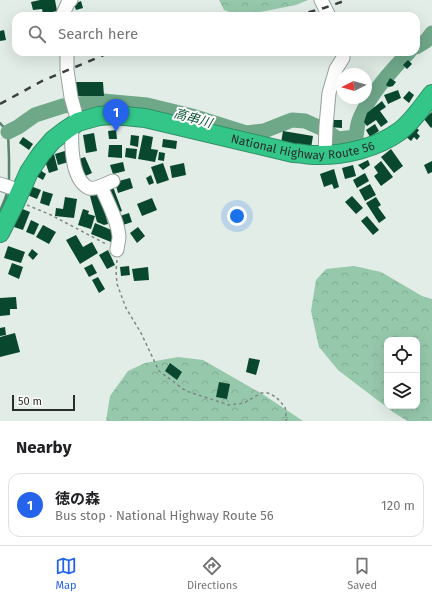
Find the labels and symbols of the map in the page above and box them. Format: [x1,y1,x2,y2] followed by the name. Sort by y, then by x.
[336,68,372,104] north arrow
[103,99,129,132] pin: 1
[172,105,216,131] water label: 高串川
[230,132,376,162] street label: National Highway Route 56
[227,206,247,226] your location
[12,393,75,412] scale bar

